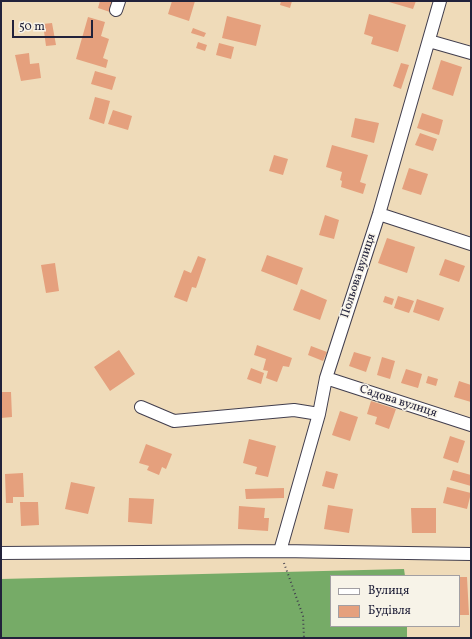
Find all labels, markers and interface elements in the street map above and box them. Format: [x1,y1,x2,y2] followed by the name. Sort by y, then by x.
[14,12,95,38] scale bar
[19,19,45,35] text: 50 m
[339,232,379,320] street label: Польова вулиця
[357,383,439,421] street label: Садова вулиця
[330,575,460,627] legend
[368,583,409,599] text: Вулиця
[368,603,411,619] text: Будівля

